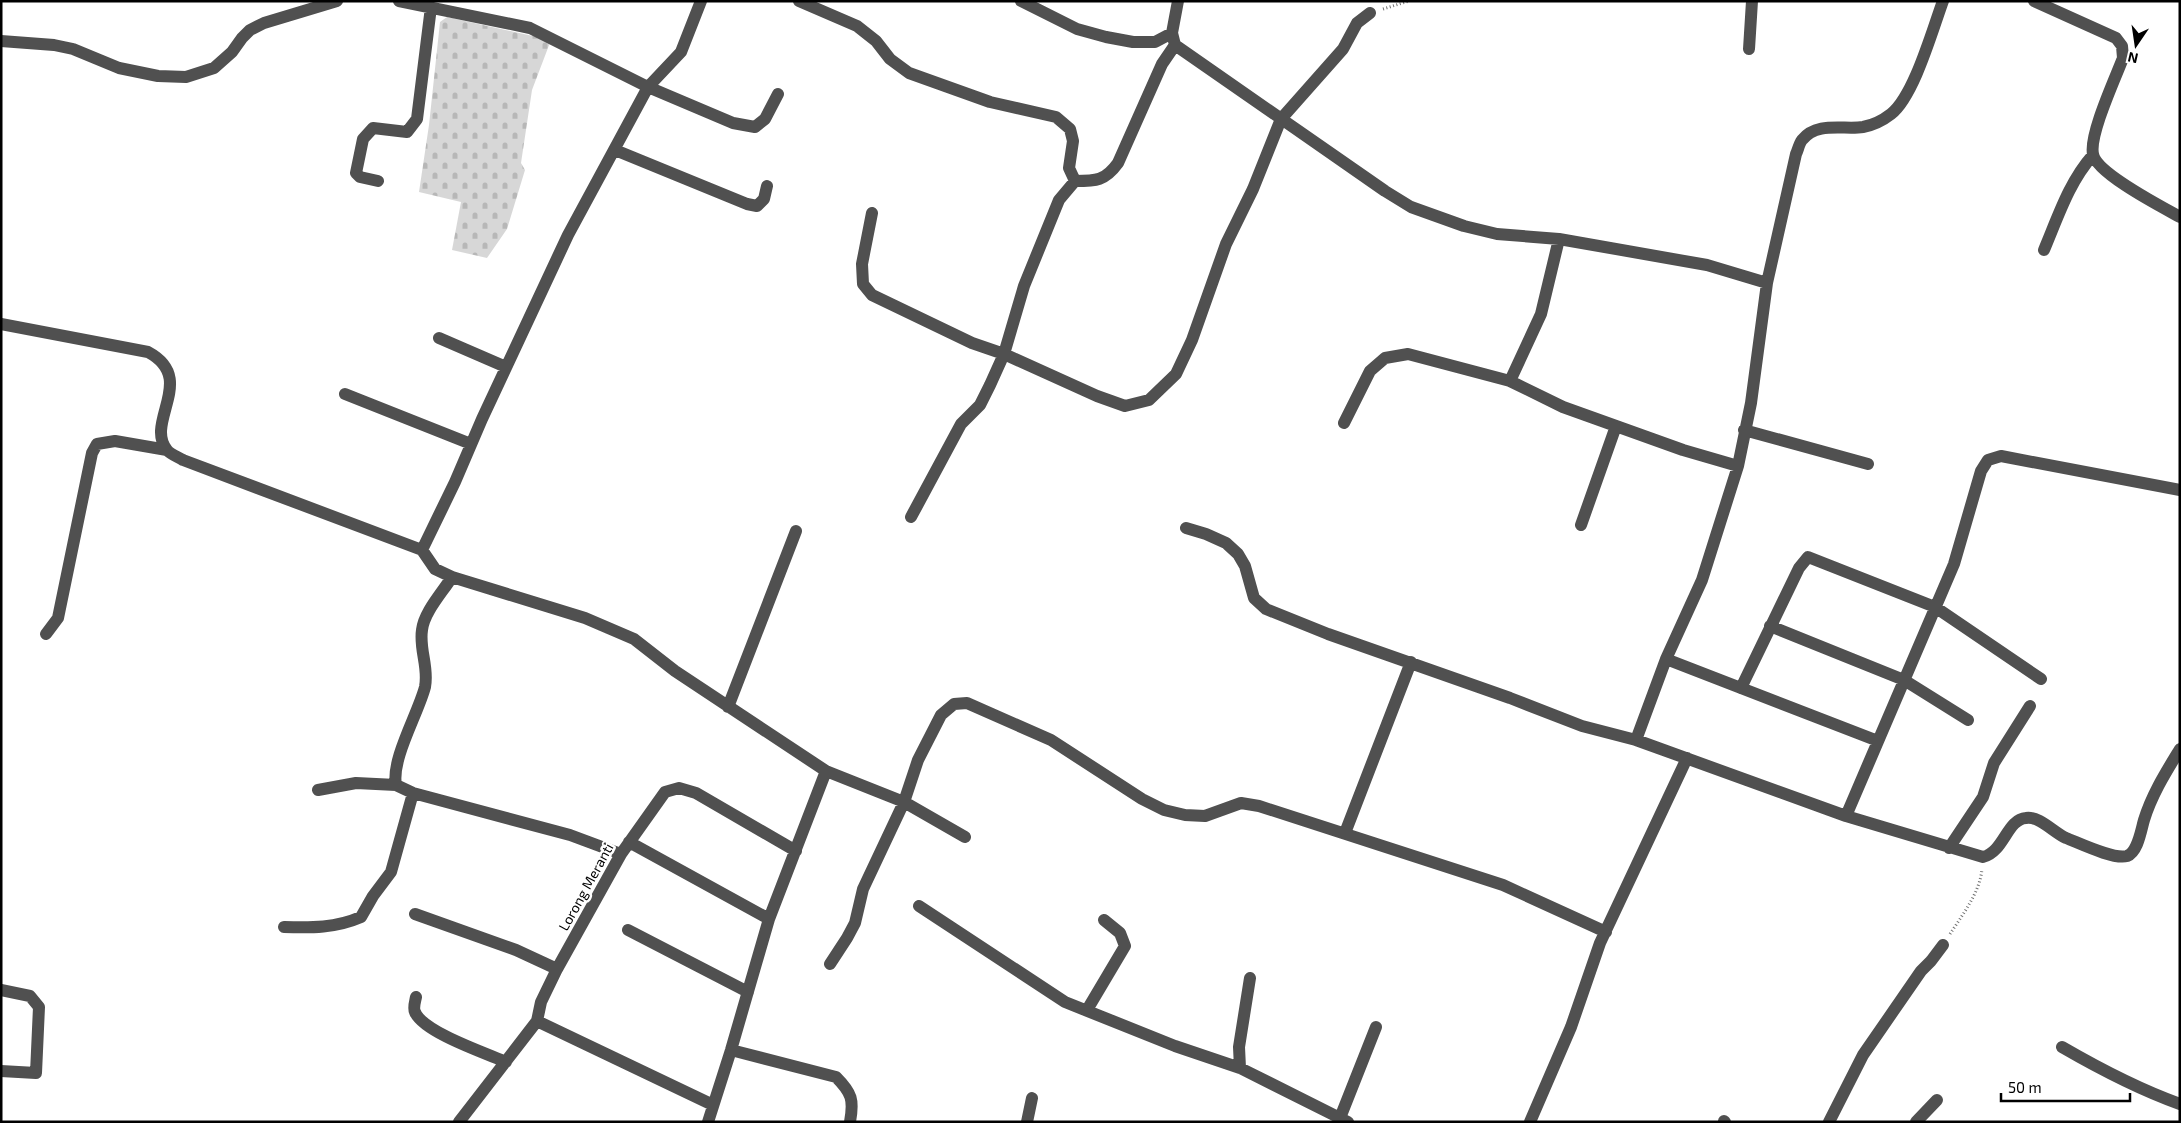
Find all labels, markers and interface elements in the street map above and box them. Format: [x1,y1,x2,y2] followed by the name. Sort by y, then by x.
[2111,20,2161,70] north arrow
[2126,49,2140,68] text: N
[554,840,617,934] street label: Lorong Meranti
[2001,1070,2130,1102] scale bar
[2008,1078,2042,1096] text: 50 m

